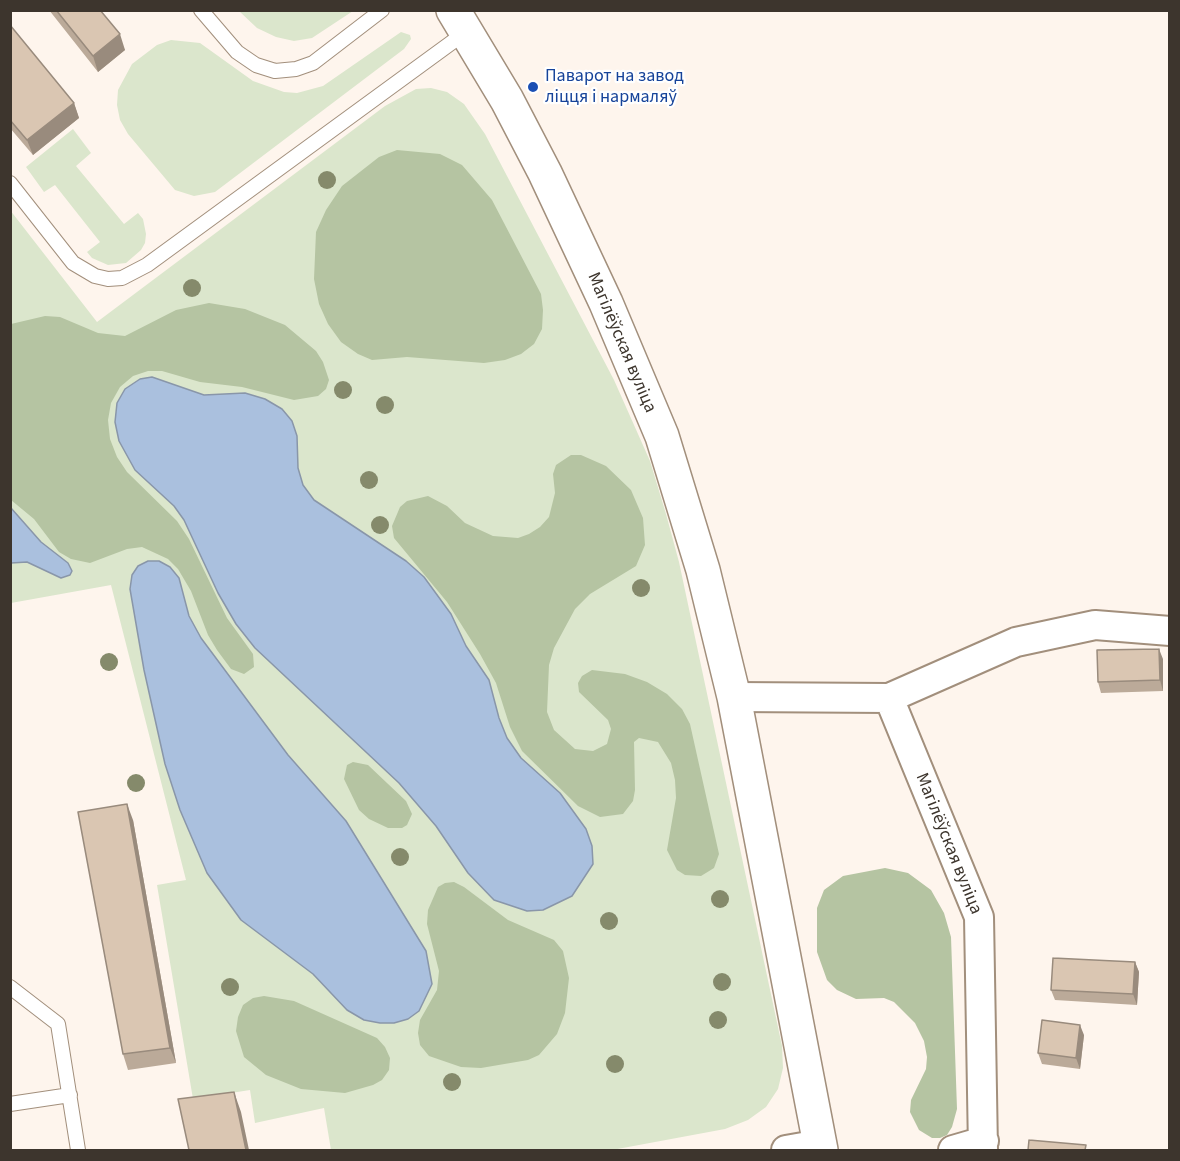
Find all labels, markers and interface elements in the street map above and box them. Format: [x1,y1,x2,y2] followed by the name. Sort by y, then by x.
[545,66,684,109] place label: Паварот на завод ліцця і нармаляў
[526,80,540,94] marker: Паварот на завод ліцця і нармаляў
[582,270,660,416] street label: Магілёўская вуліца
[910,770,986,918] street label: Магілёўская вуліца

